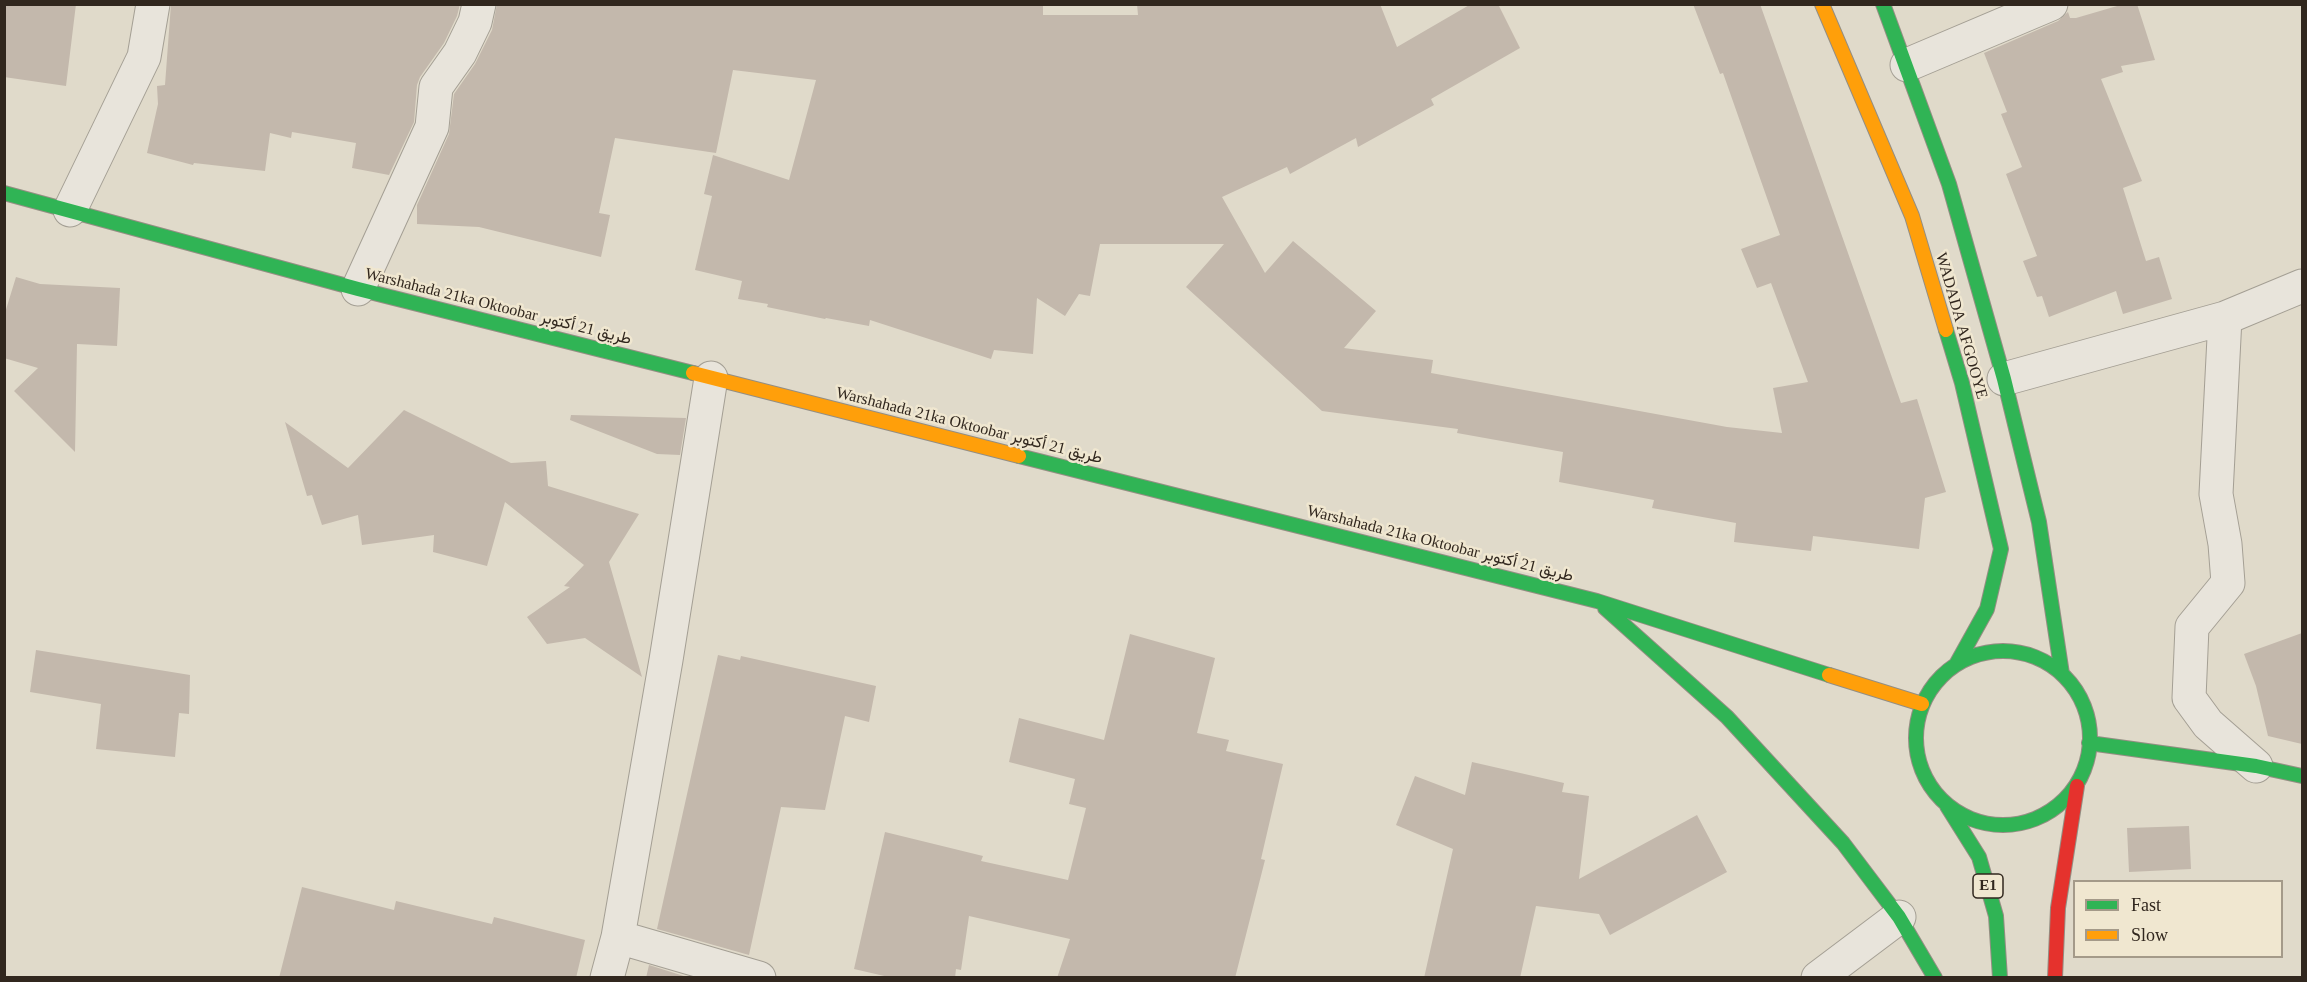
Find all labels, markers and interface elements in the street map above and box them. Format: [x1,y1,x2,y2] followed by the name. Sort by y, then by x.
[1931,251,1991,401] street label: WADADA AFGOOYE
[363,265,633,349] street label: Warshahada 21ka Oktoobar طريق 21 أكتوبر
[834,384,1104,468] street label: Warshahada 21ka Oktoobar طريق 21 أكتوبر
[1305,502,1575,586] street label: Warshahada 21ka Oktoobar طريق 21 أكتوبر
[1973,874,2003,898] road number: E1
[2073,880,2283,958] legend
[2131,895,2161,915] text: Fast
[2131,925,2168,945] text: Slow

